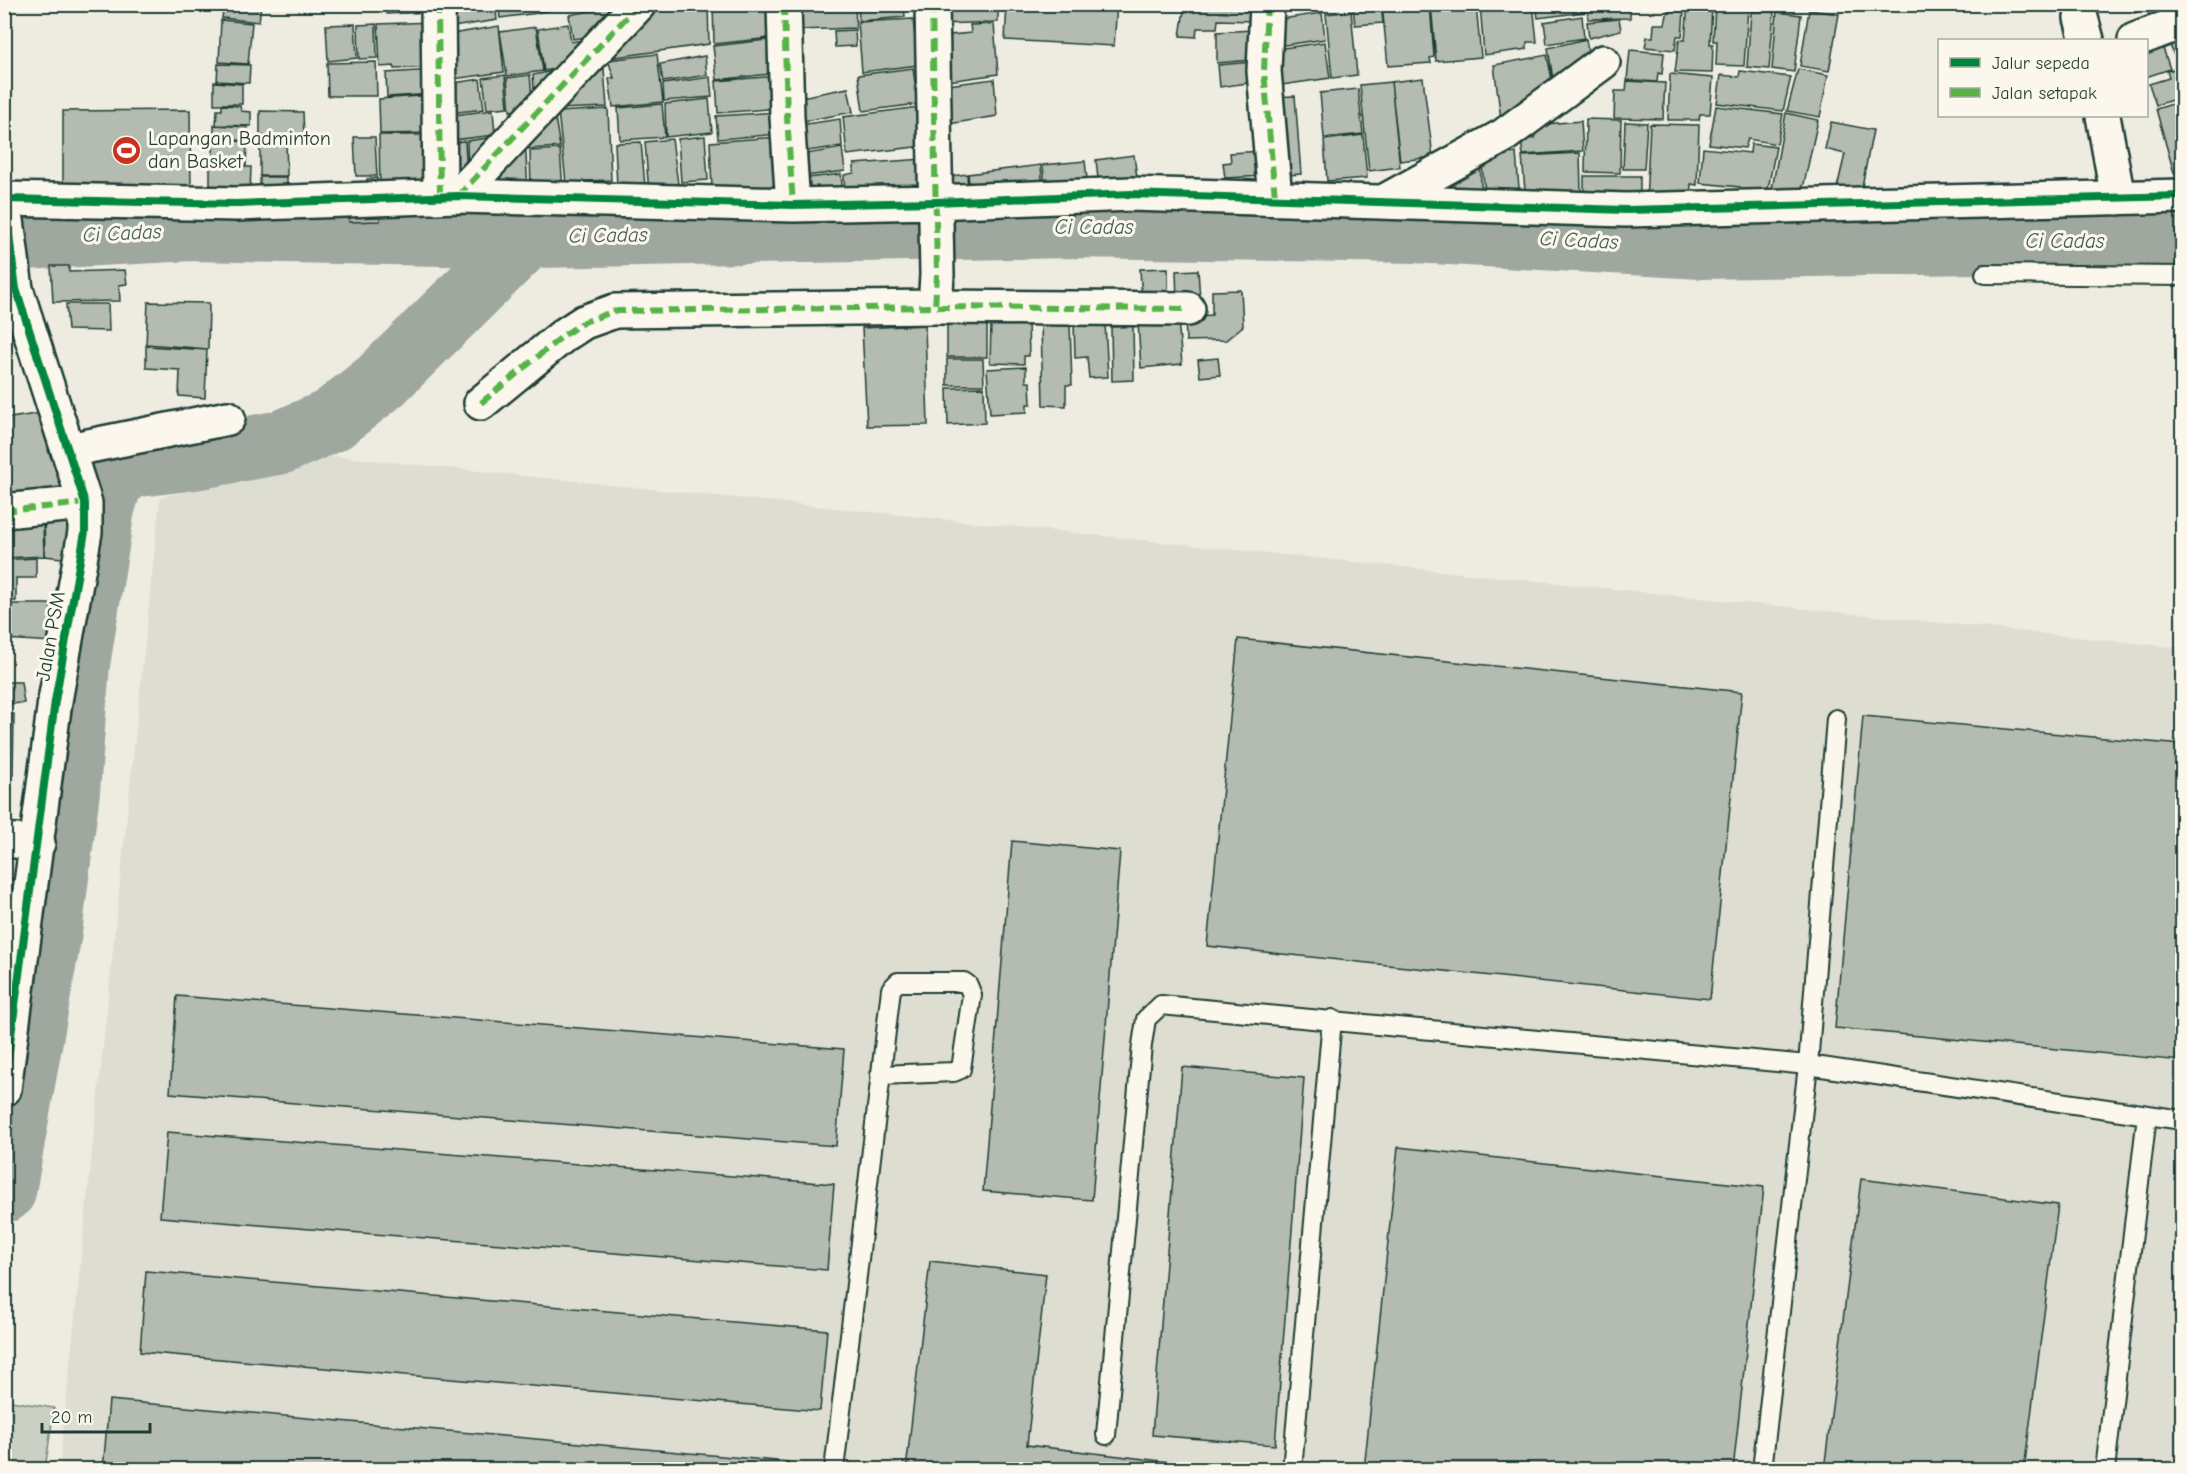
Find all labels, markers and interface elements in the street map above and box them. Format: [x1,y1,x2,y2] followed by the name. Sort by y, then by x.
[1938,39,2148,117] legend
[1992,53,2090,74] text: Jalur sepeda
[1992,83,2097,104] text: Jalan setapak
[148,127,331,173] place label: Lapangan Badminton dan Basket
[111,134,143,166] sports icon: Lapangan Badminton dan Basket
[1055,215,1134,239] water label: Ci Cadas
[82,219,162,247] water label: Ci Cadas
[568,222,648,248] water label: Ci Cadas
[1539,226,1619,254] water label: Ci Cadas
[2026,229,2105,253] water label: Ci Cadas
[31,589,70,683] street label: Jalan PSM
[42,1396,150,1434] scale bar
[51,1407,92,1428] text: 20 m

